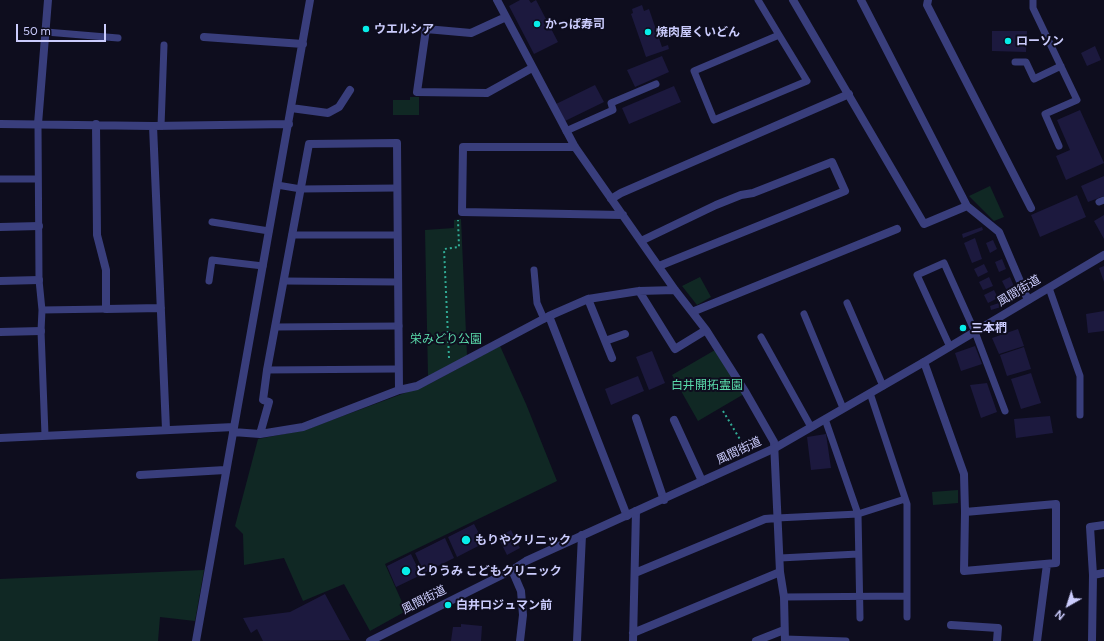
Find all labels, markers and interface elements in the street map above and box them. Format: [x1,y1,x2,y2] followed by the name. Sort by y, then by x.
[18,16,108,42] scale bar
[545,17,605,31] place label: かっぱ寿司
[532,19,542,29] marker: かっぱ寿司
[374,22,434,36] place label: ウエルシア
[23,24,51,38] text: 50 m
[361,24,371,34] marker: ウエルシア
[656,25,740,39] place label: 焼肉屋くいどん
[643,27,653,37] marker: 焼肉屋くいどん
[1016,34,1064,48] place label: ローソン
[1003,36,1013,46] marker: ローソン
[995,272,1043,310] street label: 風間街道
[971,321,1007,335] place label: 三本椚
[958,323,968,333] marker: 三本椚
[410,332,482,346] park label: 栄みどり公園
[671,378,743,392] park label: 白井開拓霊園
[714,434,764,468] street label: 風間街道
[475,533,571,547] place label: もりやクリニック
[460,534,472,546] marker: もりやクリニック
[415,564,562,578] place label: とりうみ こどもクリニック
[400,565,412,577] marker: とりうみ こどもクリニック
[399,583,449,617] street label: 風間街道
[1048,585,1088,625] north arrow
[456,598,552,612] place label: 白井ロジュマン前
[443,600,453,610] marker: 白井ロジュマン前
[1053,607,1068,622] text: N

